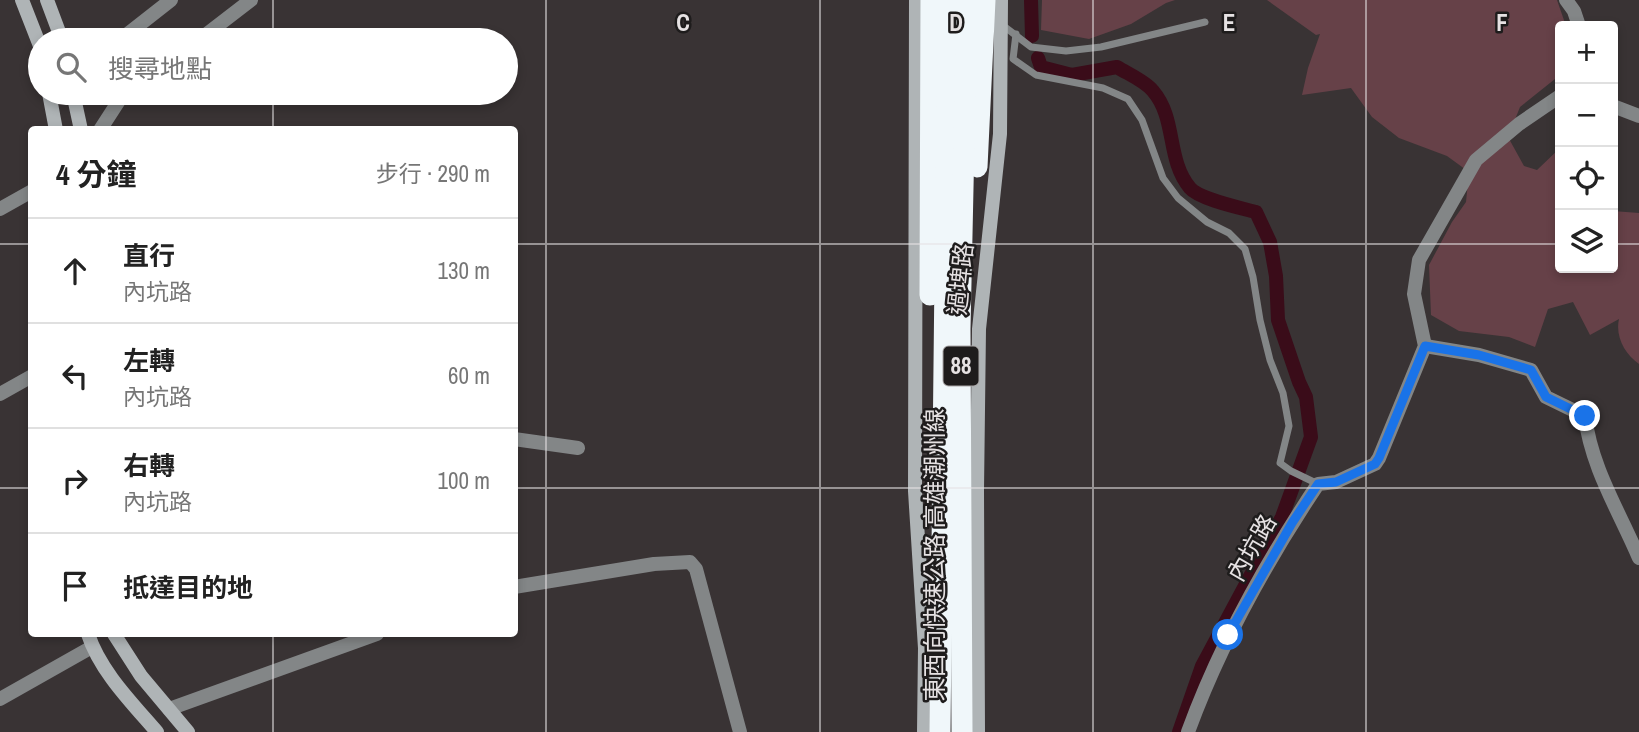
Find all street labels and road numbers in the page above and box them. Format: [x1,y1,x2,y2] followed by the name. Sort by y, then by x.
[940,241,980,316] street label: 過埤路
[944,346,978,386] road number: 88
[918,408,950,702] street label: 東西向快速公路 高雄潮州線
[1219,508,1283,587] street label: 內坑路

